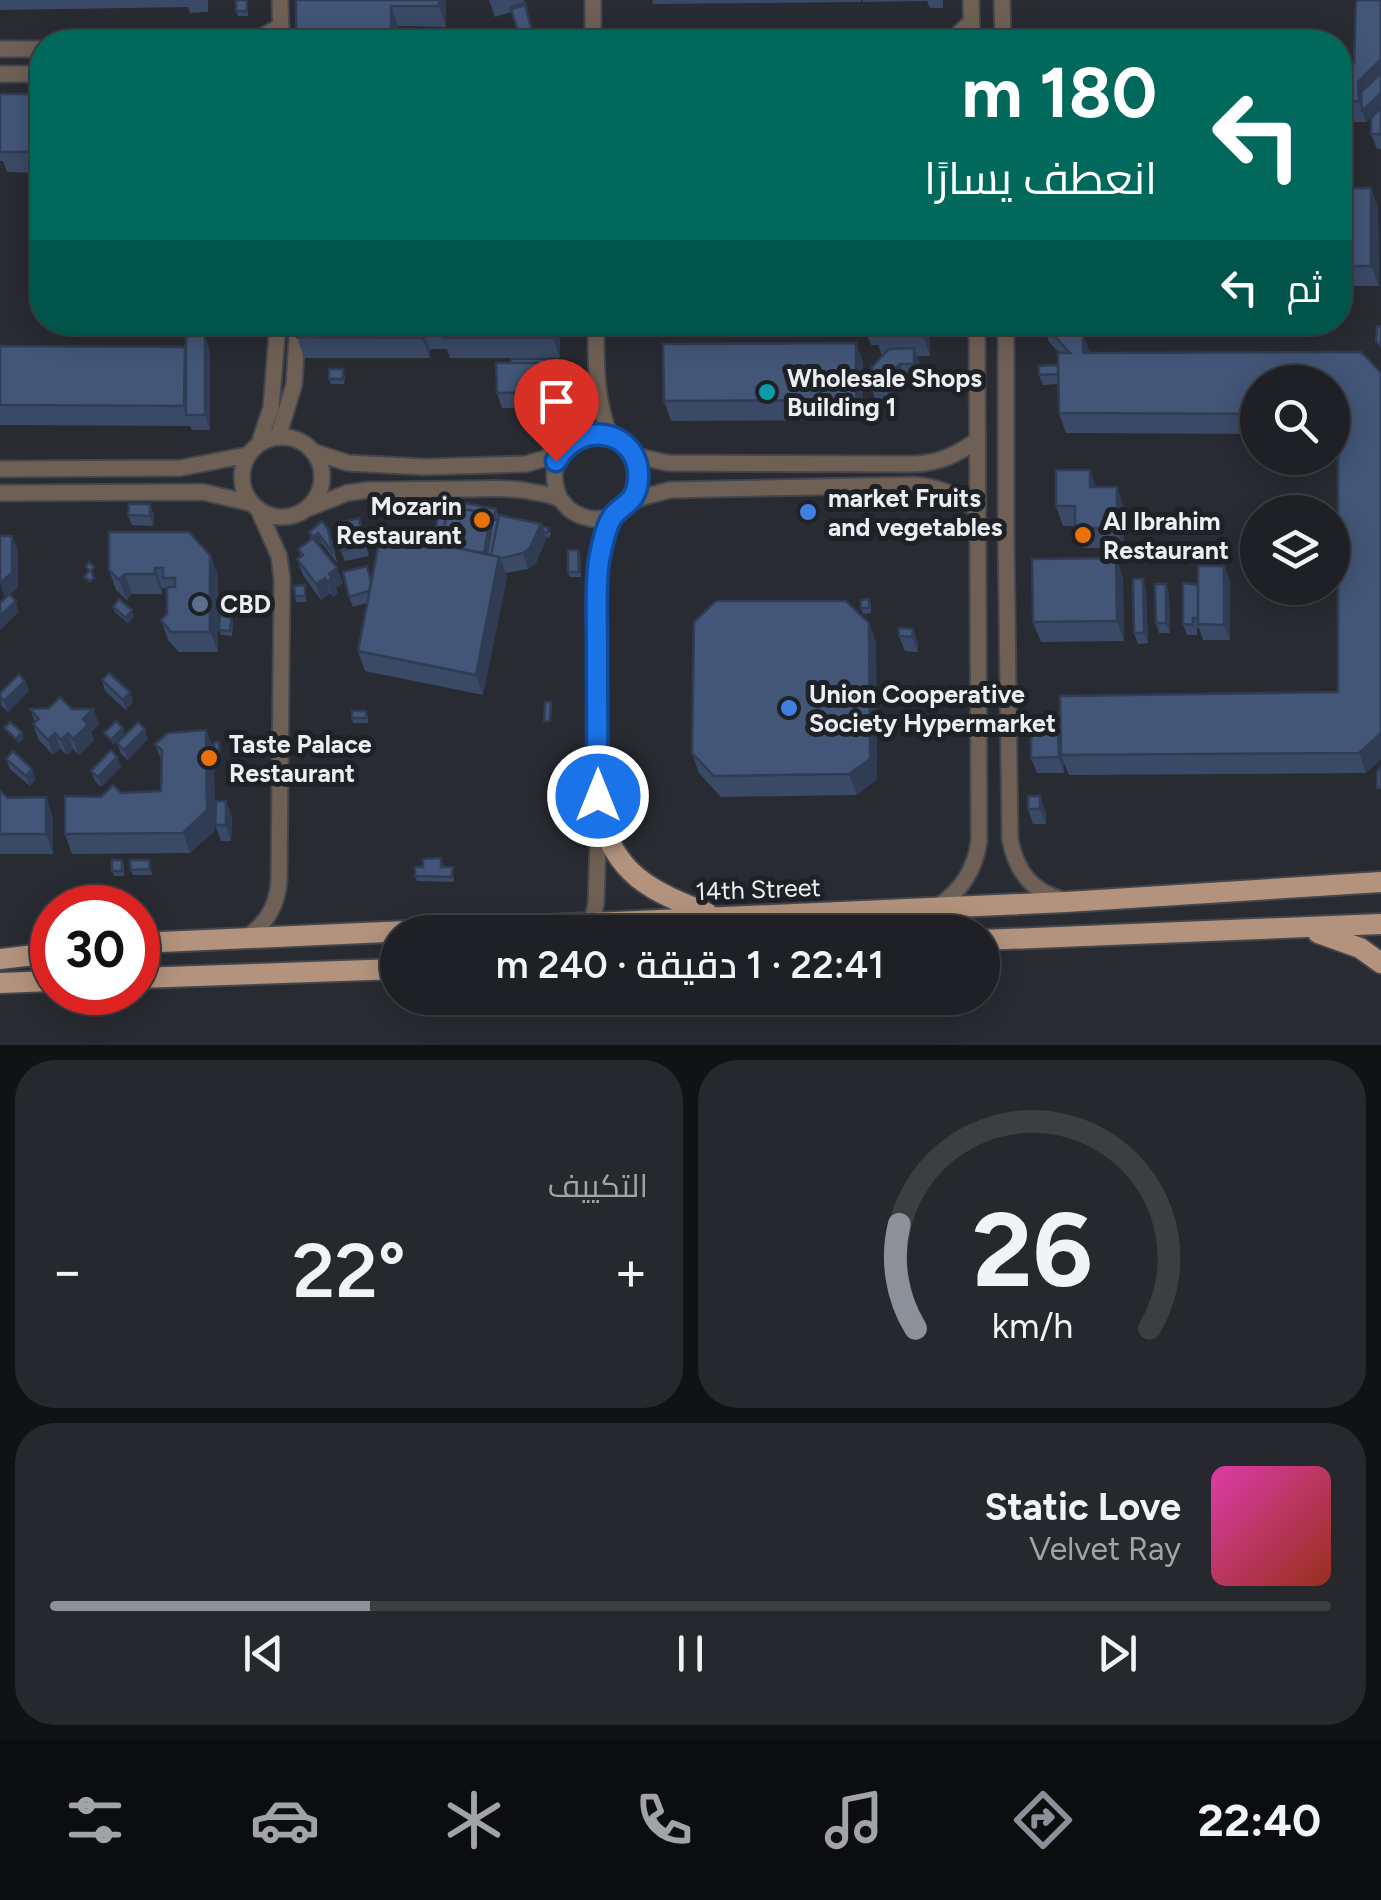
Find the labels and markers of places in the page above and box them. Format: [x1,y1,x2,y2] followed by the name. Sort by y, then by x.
[514,359,599,462] pin
[787,363,982,422] place label: Wholesale Shops Building 1
[756,381,778,403] marker: Wholesale Shops Building 1
[828,483,1003,542] place label: market Fruits and vegetables
[336,491,462,550] place label: Mozarin Restaurant
[797,501,819,523] marker: market Fruits and vegetables
[1103,506,1229,565] place label: Al Ibrahim Restaurant
[471,509,493,531] marker: Mozarin Restaurant
[1072,524,1094,546] marker: Al Ibrahim Restaurant
[220,589,271,619] place label: CBD
[189,593,211,615] marker: CBD
[809,679,1056,738] place label: Union Cooperative Society Hypermarket
[778,697,800,719] marker: Union Cooperative Society Hypermarket
[229,729,372,788] place label: Taste Palace Restaurant
[198,747,220,769] marker: Taste Palace Restaurant

